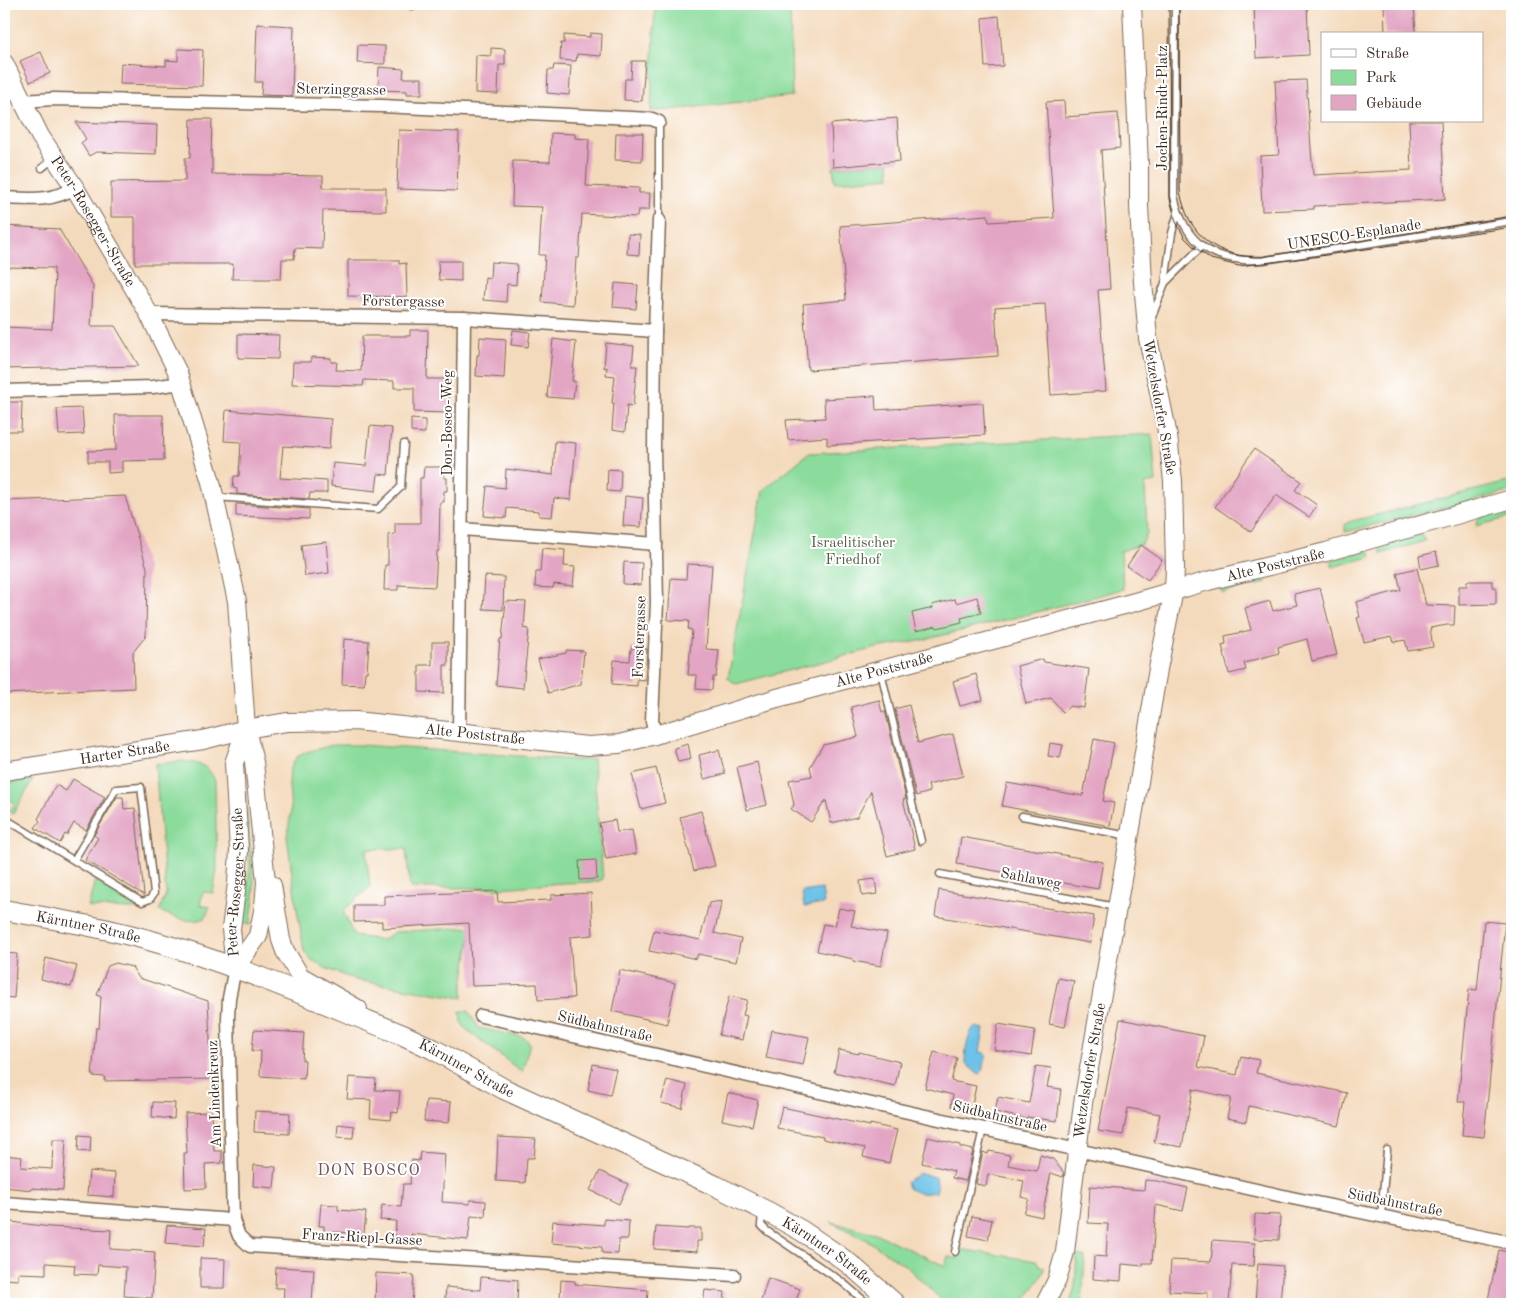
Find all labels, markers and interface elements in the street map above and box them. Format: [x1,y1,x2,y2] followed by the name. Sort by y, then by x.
[1321,32,1484,122] legend
[1156,45,1171,171] street label: Jochen-Rindt-Platz
[1366,47,1409,62] text: Straße
[1366,71,1397,86] text: Park
[296,82,386,99] street label: Sterzinggasse
[1366,97,1422,112] text: Gebäude
[47,154,137,290] street label: Peter-Rosegger-Straße
[1286,217,1422,253] street label: UNESCO-Esplanade
[361,294,445,311] street label: Forstergasse
[1139,338,1178,476] street label: Wetzelsdorfer Straße
[441,370,456,476] street label: Don-Bosco-Weg
[811,536,895,568] park label: Israelitischer Friedhof
[1225,547,1326,585] street label: Alte Poststraße
[632,595,649,679] street label: Forstergasse
[834,650,935,691] street label: Alte Poststraße
[424,723,526,748] street label: Alte Poststraße
[79,739,171,768] street label: Harter Straße
[225,807,248,957] street label: Peter-Rosegger-Straße
[999,866,1063,893] street label: Sahlaweg
[34,910,142,947] street label: Kärntner Straße
[1073,1002,1109,1140] street label: Wetzelsdorfer Straße
[556,1009,654,1046] street label: Südbahnstraße
[416,1037,516,1101] street label: Kärntner Straße
[206,1040,225,1148] street label: Am Lindenkreuz
[951,1099,1049,1136] street label: Südbahnstraße
[317,1163,421,1179] district label: DON BOSCO
[1346,1187,1444,1220] street label: Südbahnstraße
[779,1215,874,1289] street label: Kärntner Straße
[301,1228,423,1249] street label: Franz-Riepl-Gasse

